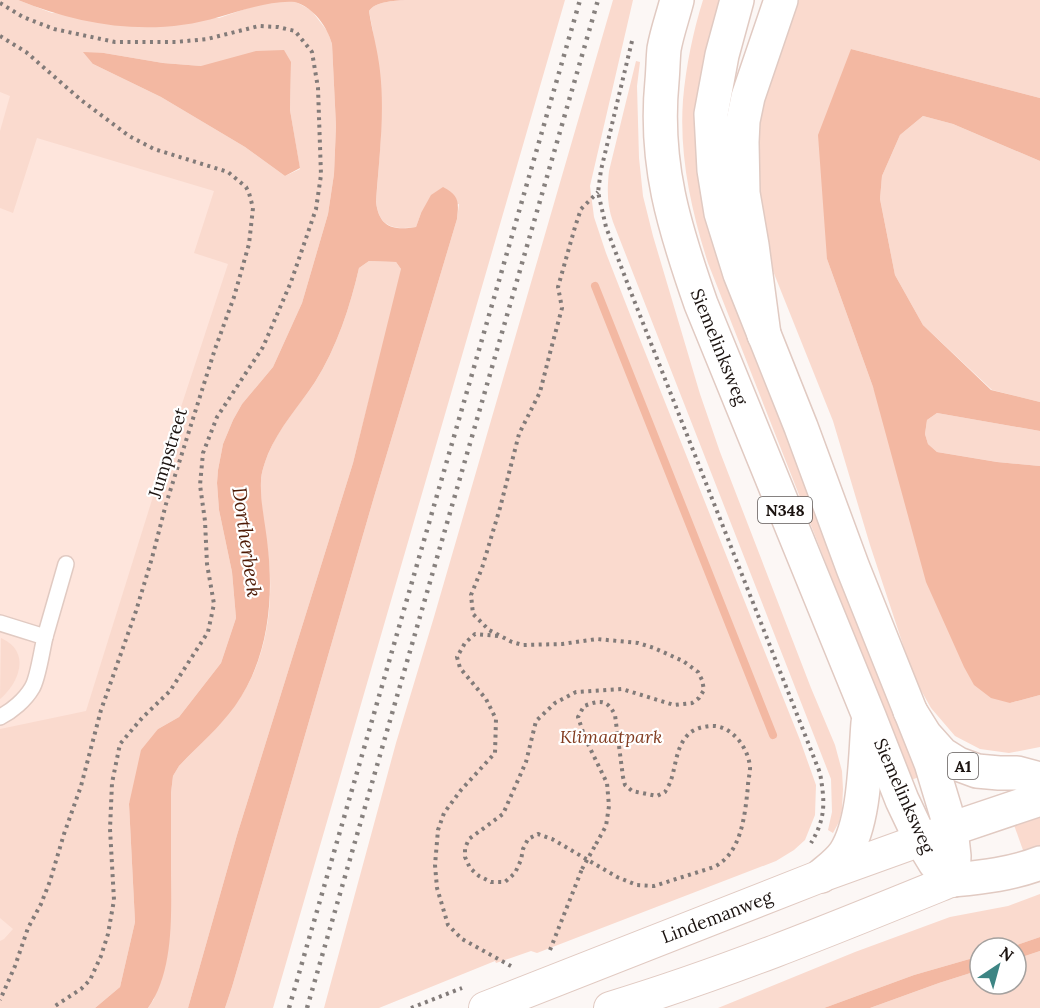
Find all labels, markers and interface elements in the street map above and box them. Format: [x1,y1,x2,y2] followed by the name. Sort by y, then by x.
[686,285,754,409] street label: Siemelinksweg
[143,405,192,502] street label: Jumpstreet
[227,485,268,599] water label: Dortherbeek
[758,497,812,523] road number: N348
[560,725,662,748] park label: Klimaatpark
[869,735,941,858] street label: Siemelinksweg
[948,753,978,779] road number: A1
[658,884,776,948] street label: Lindemanweg
[968,936,1028,996] north arrow
[996,942,1018,966] text: N

